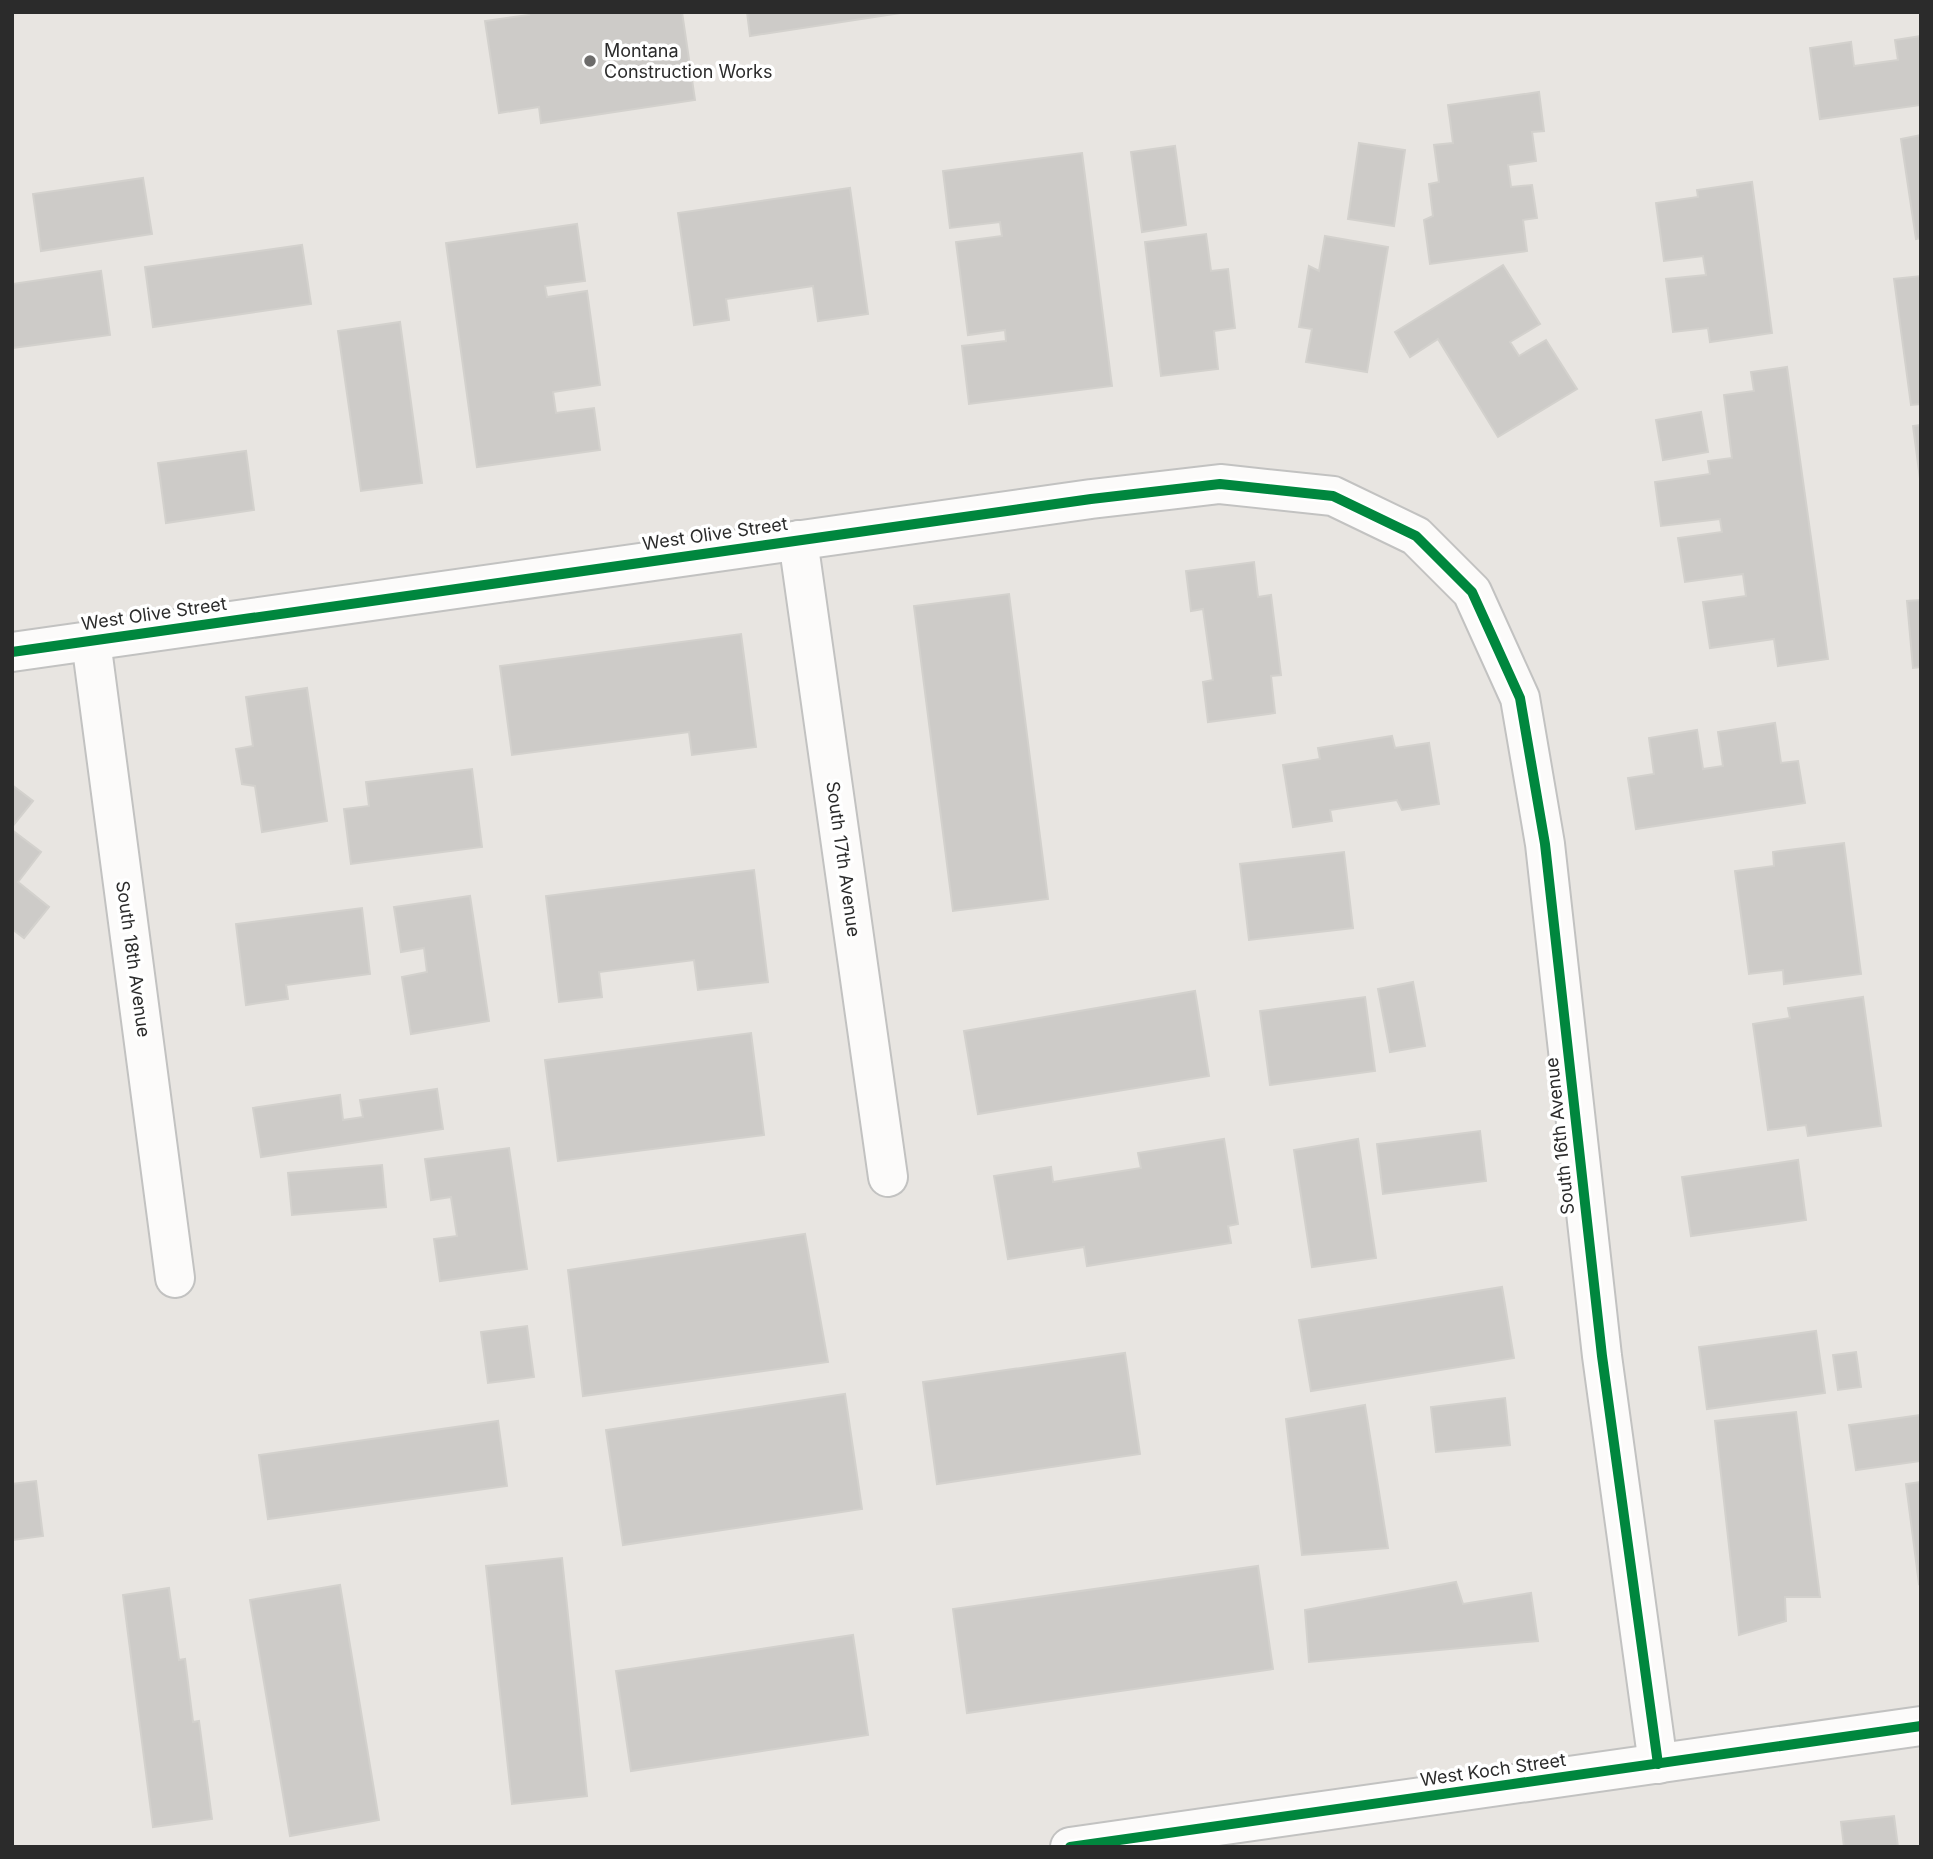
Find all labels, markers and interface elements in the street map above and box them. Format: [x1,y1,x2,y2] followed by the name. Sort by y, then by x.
[604,40,772,82] place label: Montana Construction Works
[582,53,598,69] marker: Montana Construction Works
[641,513,789,554] street label: West Olive Street
[80,593,228,634] street label: West Olive Street
[822,780,865,938] street label: South 17th Avenue
[112,879,155,1039] street label: South 18th Avenue
[1541,1056,1578,1216] street label: South 16th Avenue
[1419,1749,1567,1790] street label: West Koch Street

